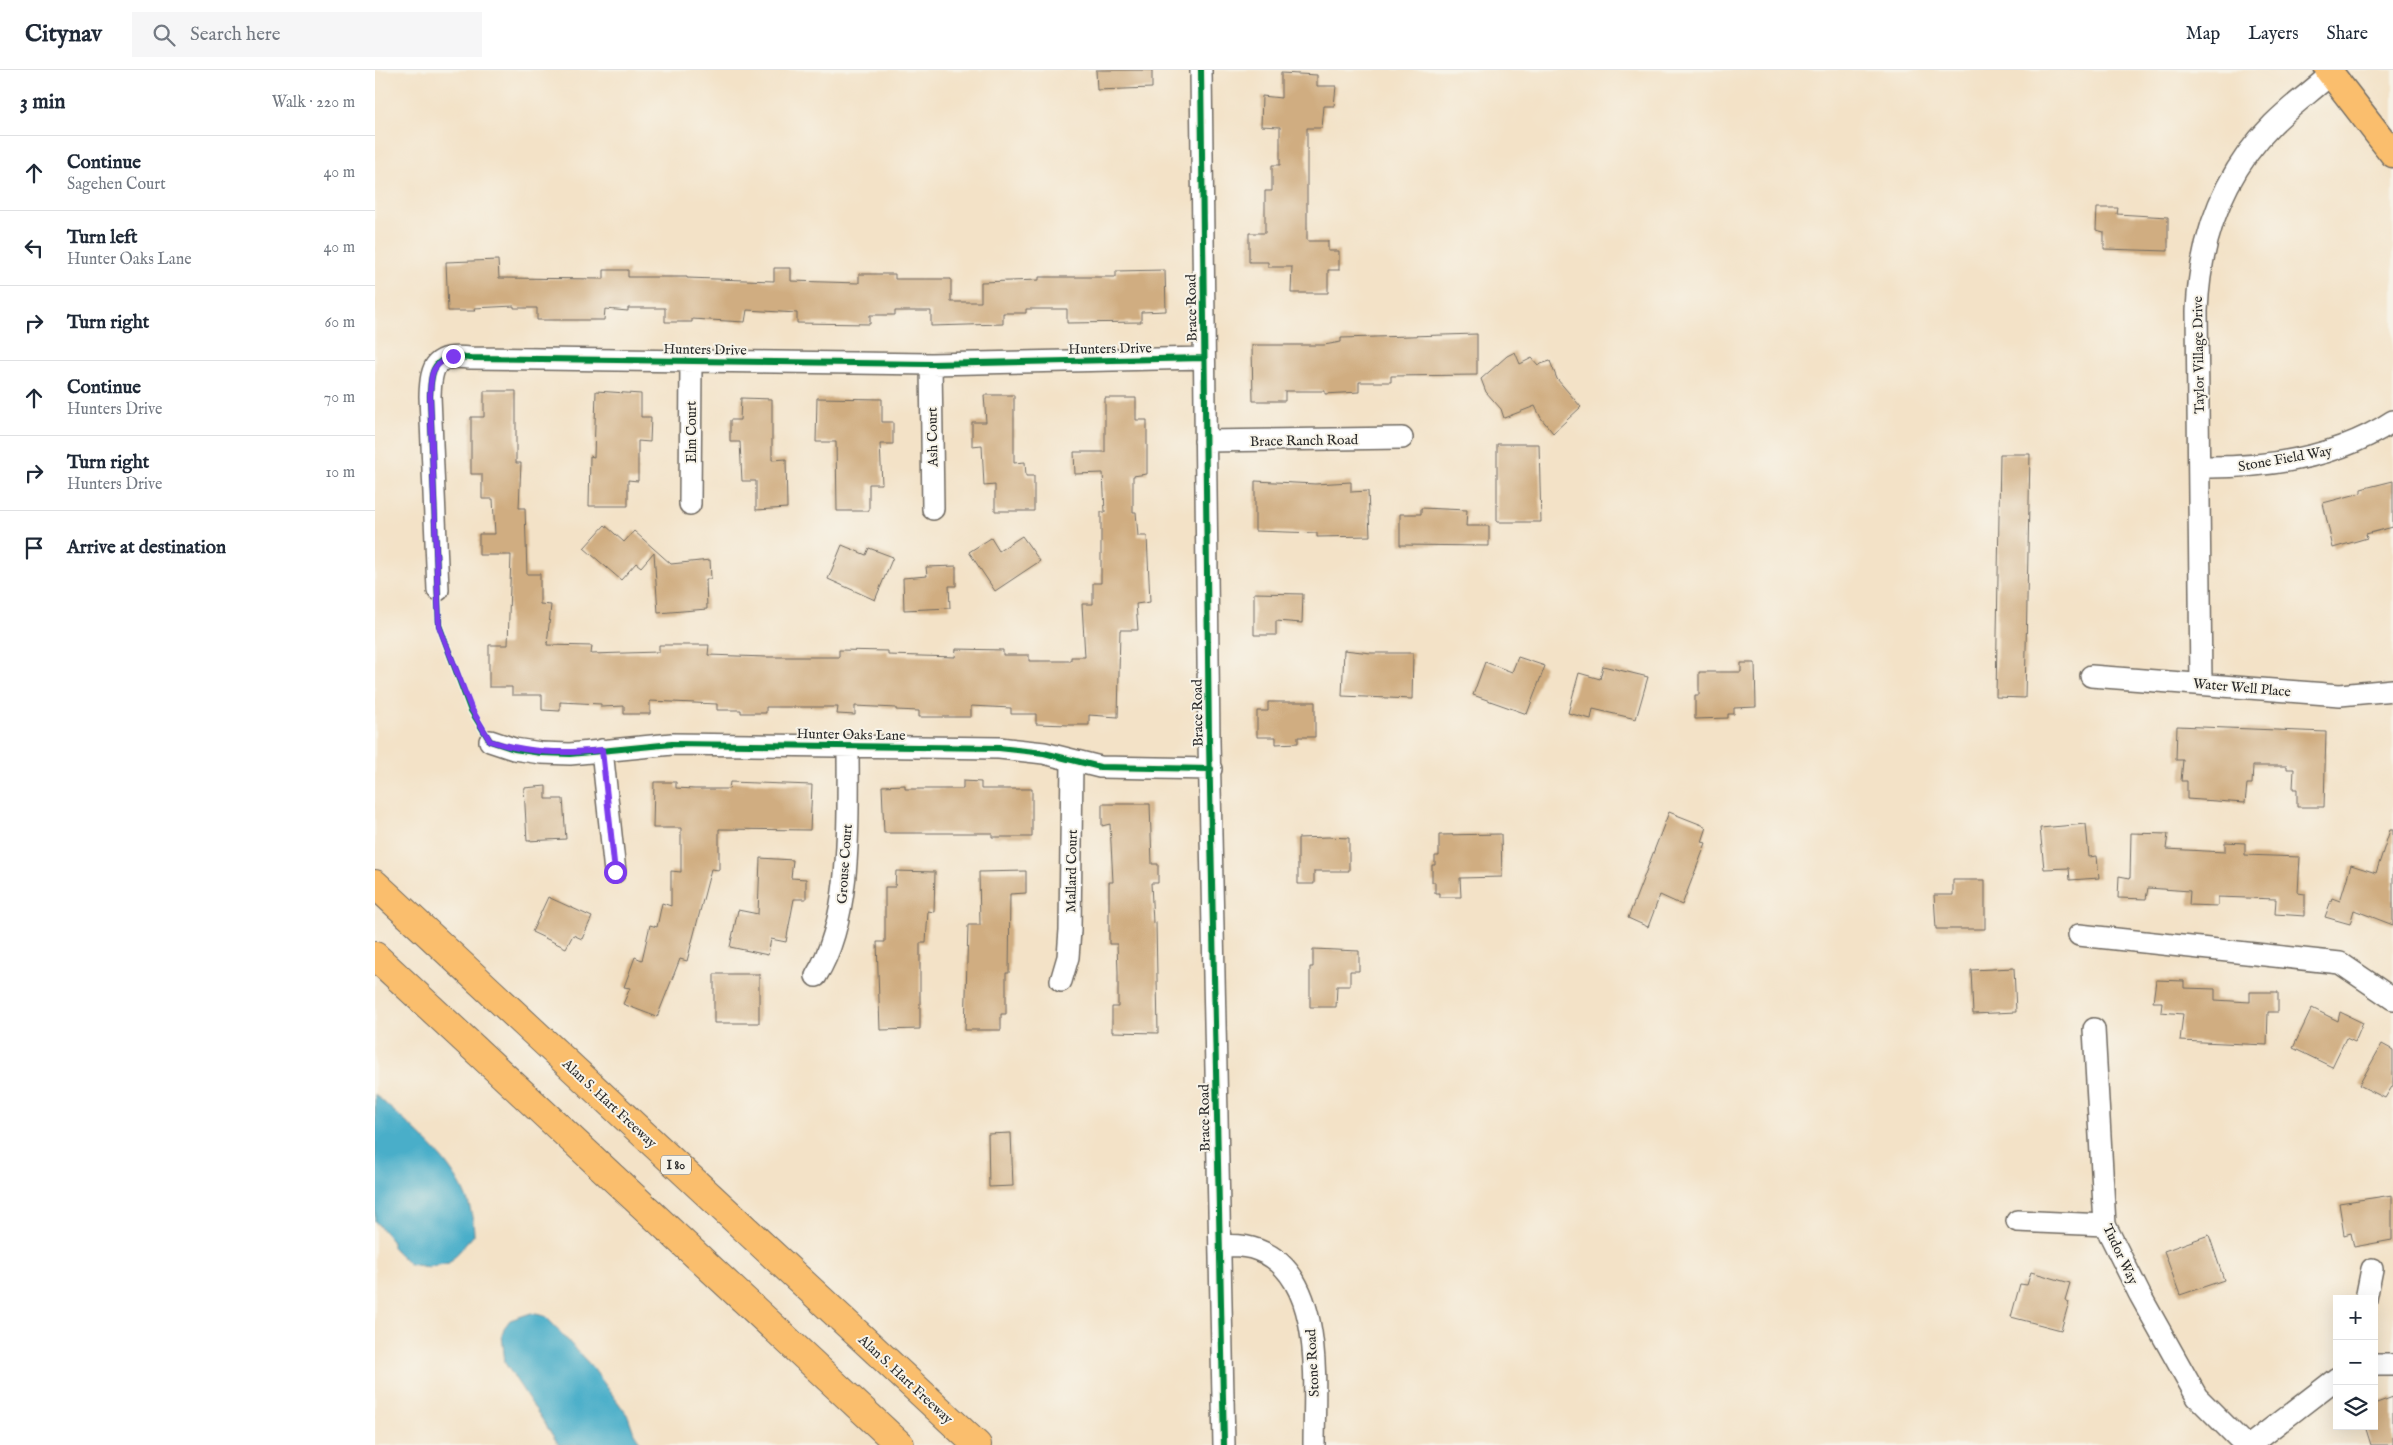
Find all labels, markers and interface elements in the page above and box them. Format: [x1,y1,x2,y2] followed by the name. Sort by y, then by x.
[132,12,482,57] search box
[25,19,102,50] text: Citynav
[150,21,178,49] icon: search
[190,23,281,47] text: Search here
[2186,23,2220,46] text: Map
[2248,23,2299,46] text: Layers
[2327,23,2368,46] text: Share
[20,89,65,116] text: 3 min
[272,93,355,113] text: Walk · 220 m
[67,151,141,175] text: Continue
[20,159,48,187] icon: ahead
[323,163,355,183] text: 40 m
[67,175,166,195] text: Sagehen Court
[67,226,138,250] text: Turn left
[20,234,48,262] icon: left
[323,238,355,258] text: 40 m
[67,250,192,270] text: Hunter Oaks Lane
[1182,274,1202,342] street label: Brace Road
[2189,295,2209,414] street label: Taylor Village Drive
[20,309,48,337] icon: right
[67,311,149,335] text: Turn right
[325,313,355,333] text: 60 m
[1068,339,1152,359] street label: Hunters Drive
[663,340,747,360] street label: Hunters Drive
[442,345,465,368] route end
[67,376,141,400] text: Continue
[20,384,48,412] icon: ahead
[324,388,355,408] text: 70 m
[67,400,162,420] text: Hunters Drive
[683,401,701,463] street label: Elm Court
[923,407,943,468] street label: Ash Court
[1250,431,1359,451] street label: Brace Ranch Road
[2237,442,2334,476] street label: Stone Field Way
[67,451,149,475] text: Turn right
[20,459,48,487] icon: right
[325,463,355,483] text: 10 m
[67,475,162,495] text: Hunters Drive
[20,534,48,562] icon: arrive
[67,536,226,560] text: Arrive at destination
[2192,675,2292,701] street label: Water Well Place
[1188,679,1208,747] street label: Brace Road
[796,725,906,745] street label: Hunter Oaks Lane
[833,823,857,905] street label: Grouse Court
[1062,829,1082,913] street label: Mallard Court
[604,861,627,884] route start
[558,1055,660,1152] street label: Alan S. Hart Freeway
[1195,1084,1215,1152] street label: Brace Road
[661,1156,691,1174] road number: I 80
[2098,1221,2142,1288] street label: Tudor Way
[2333,1295,2378,1430] map controls
[2333,1295,2378,1340] button: +
[1302,1328,1324,1397] street label: Stone Road
[854,1331,956,1428] street label: Alan S. Hart Freeway
[2333,1340,2378,1385] button: −
[2333,1385,2378,1430] button: layers

